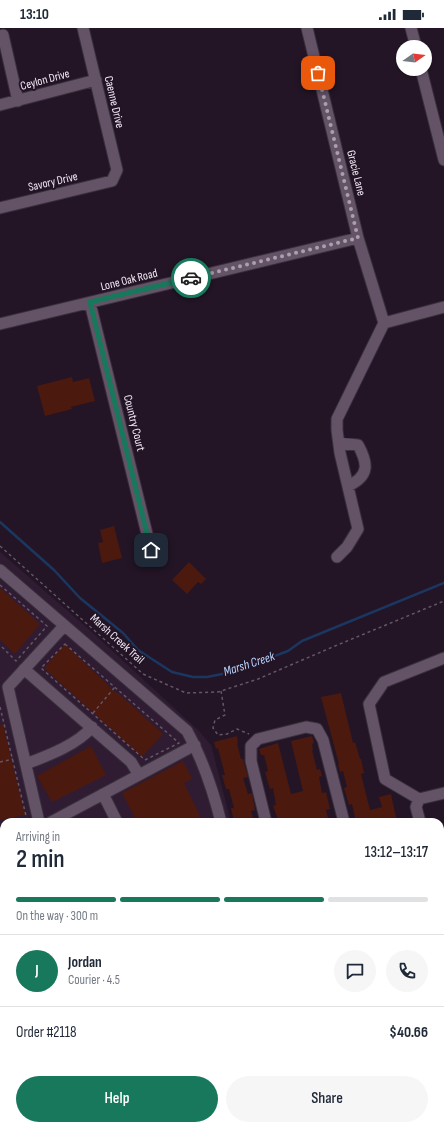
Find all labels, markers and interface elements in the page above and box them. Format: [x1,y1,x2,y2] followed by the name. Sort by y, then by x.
[20,5,49,24] text: 13:10
[396,40,432,76] north arrow
[396,40,432,76] map controls
[301,56,335,90] pin
[307,62,329,84] icon: bag
[19,66,71,94] street label: Ceylon Drive
[101,74,127,130] street label: Caenne Drive
[343,149,369,198] street label: Gracie Lane
[27,169,79,195] street label: Savory Drive
[171,258,211,298] courier
[99,266,159,294] street label: Lone Oak Road
[180,267,202,289] icon: car
[120,393,148,453] street label: Country Court
[134,533,168,567] pin
[140,539,162,561] icon: home
[87,611,147,667] street label: Marsh Creek Trail
[221,648,278,680] water label: Marsh Creek
[16,829,60,845] text: Arriving in
[365,843,428,862] text: 13:12–13:17
[16,844,65,875] text: 2 min
[16,908,98,924] text: On the way · 300 m
[334,950,376,992] button: chat
[386,950,428,992] button: phone
[68,953,102,972] text: Jordan
[35,961,39,980] text: J
[68,972,120,988] text: Courier · 4.5
[16,1023,77,1042] text: Order #2118
[389,1023,428,1042] text: $40.66
[16,1076,218,1122] button: Help
[226,1076,428,1122] button: Share

